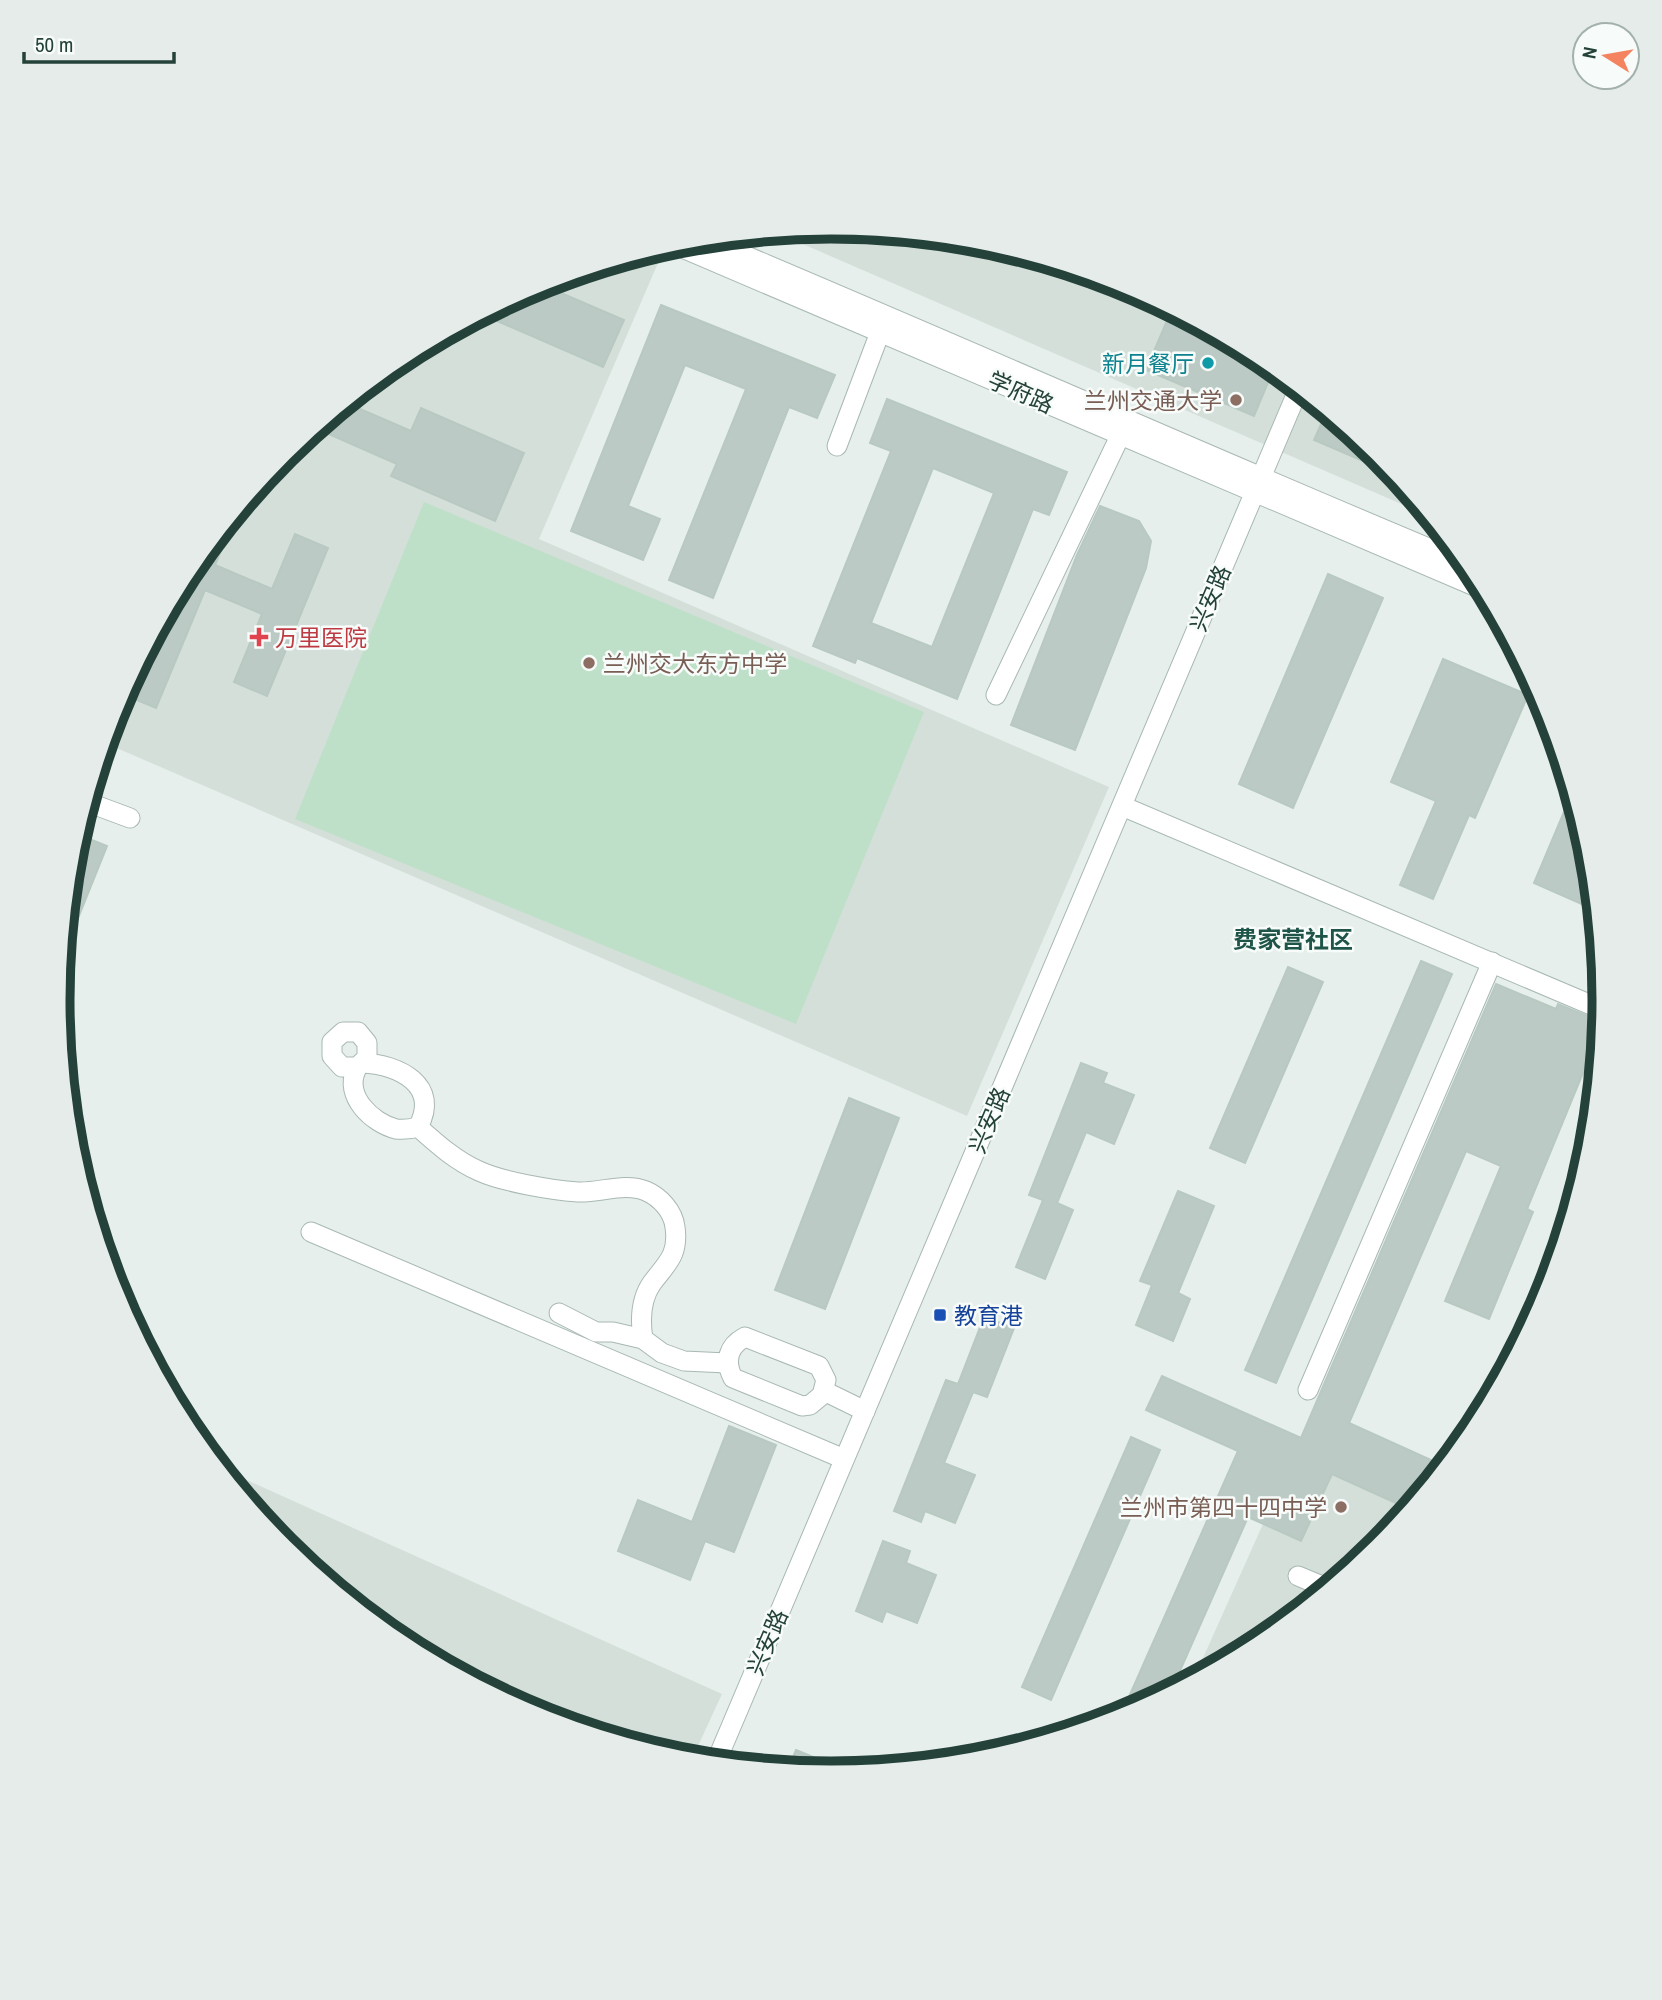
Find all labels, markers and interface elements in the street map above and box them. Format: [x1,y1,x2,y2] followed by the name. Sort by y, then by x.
[24,21,175,65] scale bar
[1571,21,1641,91] north arrow
[35,30,73,59] text: 50 m
[1575,45,1603,61] text: N
[1102,348,1194,379] place label: 新月餐厅
[1200,355,1216,371] marker: 新月餐厅
[983,364,1059,420] street label: 学府路
[1084,385,1222,416] place label: 兰州交通大学
[1228,392,1244,408] marker: 兰州交通大学
[1182,560,1238,636] street label: 兴安路
[275,622,367,653] place label: 万里医院
[249,627,269,647] marker: 万里医院
[603,648,787,679] place label: 兰州交大东方中学
[581,655,597,671] marker: 兰州交大东方中学
[1233,923,1353,955] district label: 费家营社区
[961,1082,1017,1158] street label: 兴安路
[954,1300,1023,1331] place label: 教育港
[932,1307,948,1323] marker: 教育港
[1120,1492,1327,1523] place label: 兰州市第四十四中学
[1333,1499,1349,1515] marker: 兰州市第四十四中学
[739,1604,795,1680] street label: 兴安路

